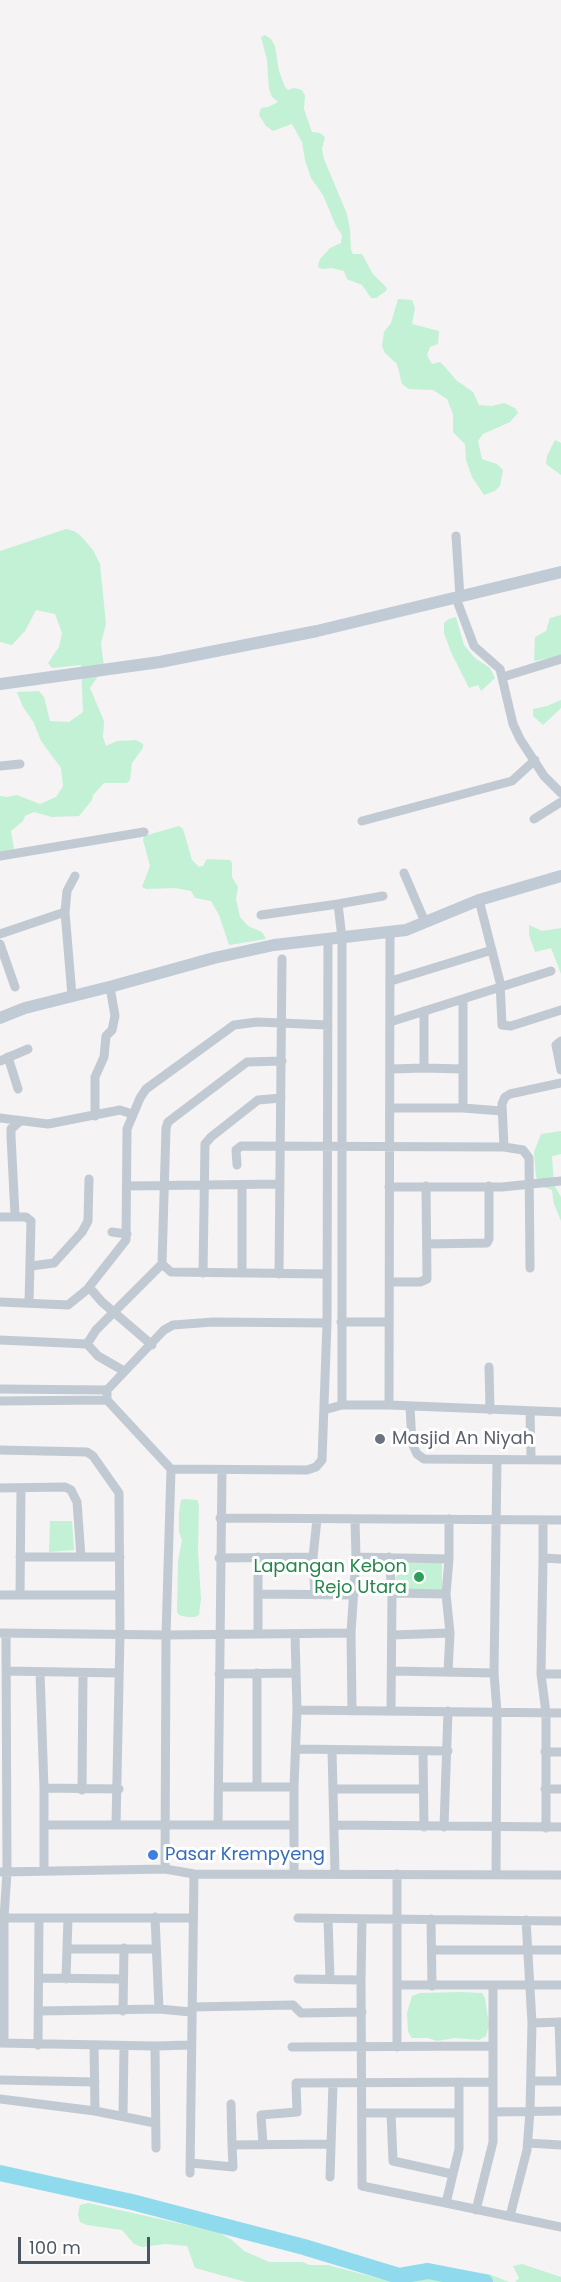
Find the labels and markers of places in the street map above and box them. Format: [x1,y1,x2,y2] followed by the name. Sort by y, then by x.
[392,1428,534,1450] place label: Masjid An Niyah
[373,1432,387,1446] marker: Masjid An Niyah
[253,1556,407,1598] place label: Lapangan Kebon Rejo Utara
[412,1570,426,1584] marker: Lapangan Kebon Rejo Utara
[165,1844,325,1866] place label: Pasar Krempyeng
[146,1848,160,1862] marker: Pasar Krempyeng

